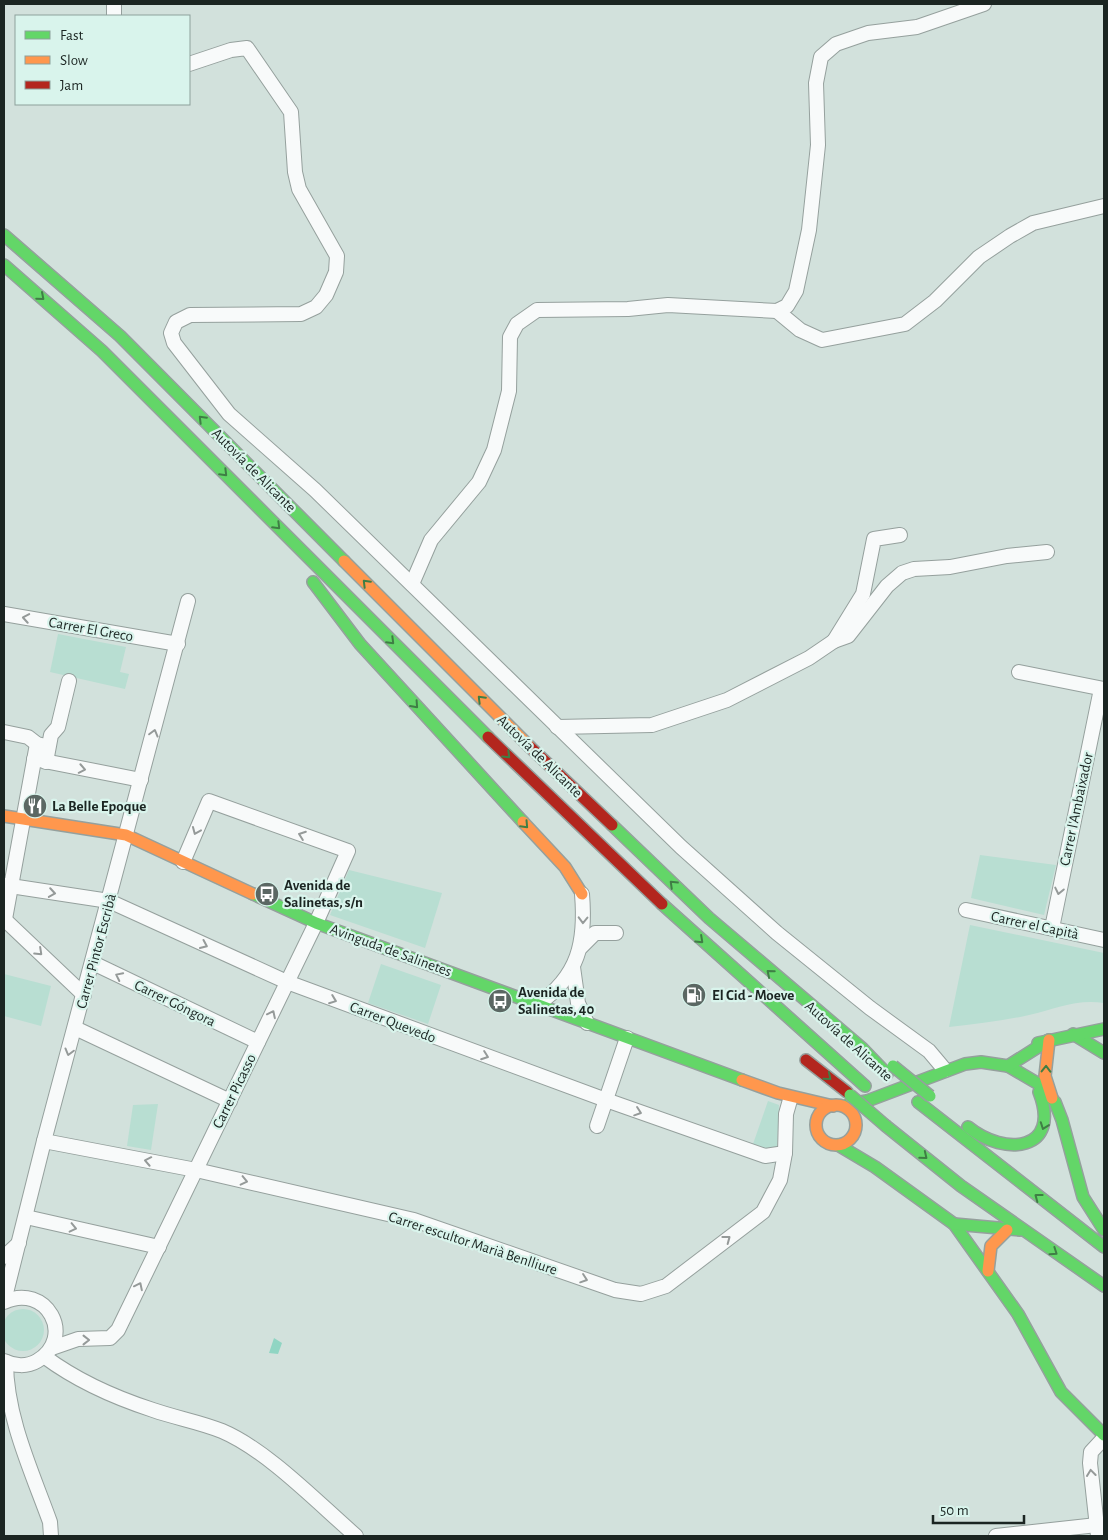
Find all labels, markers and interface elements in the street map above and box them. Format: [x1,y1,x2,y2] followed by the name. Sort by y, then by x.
[15,15,190,105] legend
[60,28,84,43] text: Fast
[60,53,88,68] text: Slow
[60,78,83,93] text: Jam
[35,291,44,300] one-way arrow
[199,416,208,425] one-way arrow
[209,425,299,515] street label: Autovía de Alicante
[219,467,228,476] one-way arrow
[271,520,280,529] one-way arrow
[363,580,372,589] one-way arrow
[22,614,31,624] one-way arrow
[48,615,134,644] street label: Carrer El Greco
[386,635,395,644] one-way arrow
[478,695,487,704] one-way arrow
[410,700,419,709] one-way arrow
[494,712,585,801] street label: Autovía de Alicante
[148,730,158,738] one-way arrow
[501,749,510,758] one-way arrow
[1057,751,1096,867] street label: Carrer l'Ambaixador
[78,763,86,773] one-way arrow
[22,793,48,819] restaurant icon: La Belle Epoque
[52,799,146,814] place label: La Belle Epoque
[519,819,528,828] one-way arrow
[191,826,202,835] one-way arrow
[298,831,307,841] one-way arrow
[284,878,363,910] place label: Avenida de Salinetas, s/n
[254,881,280,907] bus stop icon: Avenida de Salinetas, s/n
[670,881,679,890] one-way arrow
[1055,886,1065,895] one-way arrow
[48,887,56,897] one-way arrow
[74,892,119,1010] street label: Carrer Pintor Escribà
[990,909,1080,942] street label: Carrer el Capità
[578,917,589,925] one-way arrow
[328,922,454,979] street label: Avinguda de Salinetes
[695,934,704,943] one-way arrow
[199,938,208,949] one-way arrow
[34,946,43,955] one-way arrow
[767,969,776,978] one-way arrow
[115,972,124,982] one-way arrow
[132,977,218,1030] street label: Carrer Góngora
[681,982,707,1008] fuel station icon: El Cid - Moeve
[518,985,594,1017] place label: Avenida de Salinetas, 40
[487,988,513,1014] bus stop icon: Avenida de Salinetas, 40
[712,988,794,1003] place label: El Cid - Moeve
[328,994,336,1004] one-way arrow
[802,998,895,1084] street label: Autovía de Alicante
[348,999,438,1046] street label: Carrer Quevedo
[265,1010,276,1019] one-way arrow
[64,1047,74,1055] one-way arrow
[480,1050,489,1060] one-way arrow
[210,1052,259,1131] street label: Carrer Picasso
[1041,1065,1051,1073] one-way arrow
[822,1072,831,1080] one-way arrow
[633,1106,641,1116] one-way arrow
[1040,1121,1050,1129] one-way arrow
[918,1151,927,1160] one-way arrow
[144,1156,153,1166] one-way arrow
[239,1175,248,1186] one-way arrow
[1035,1194,1044,1202] one-way arrow
[387,1209,559,1278] street label: Carrer escultor Marià Benlliure
[69,1222,78,1232] one-way arrow
[721,1236,731,1245] one-way arrow
[1049,1246,1058,1255] one-way arrow
[579,1273,588,1283] one-way arrow
[133,1283,143,1292] one-way arrow
[82,1335,90,1345] one-way arrow
[1086,1469,1097,1477] one-way arrow
[933,1492,1024,1524] scale bar
[940,1503,969,1518] text: 50 m

